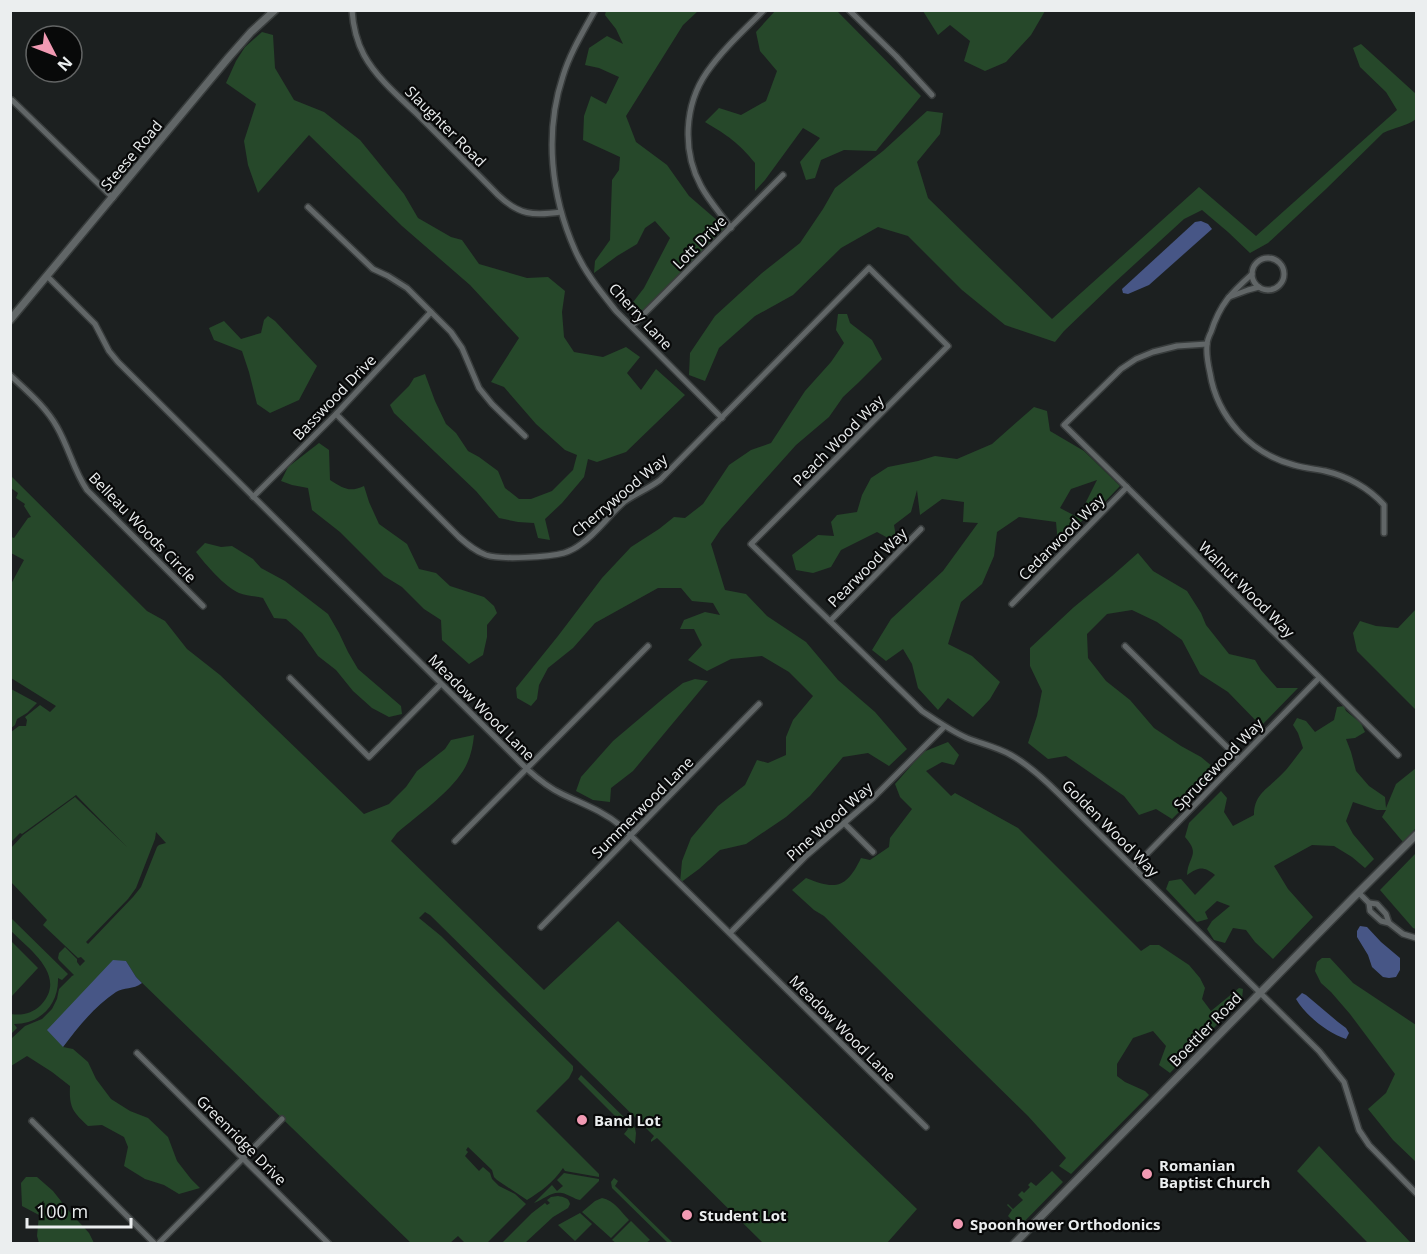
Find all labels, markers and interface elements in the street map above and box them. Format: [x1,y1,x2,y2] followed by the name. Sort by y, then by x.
[24,24,84,84] north arrow
[53,52,78,76] text: N
[401,81,491,171] street label: Slaughter Road
[96,116,166,194] street label: Steese Road
[668,211,730,273] street label: Lott Drive
[605,278,677,354] street label: Cherry Lane
[288,350,380,444] street label: Basswood Drive
[788,390,888,490] street label: Peach Wood Way
[567,449,671,541] street label: Cherrywood Way
[85,467,201,587] street label: Belleau Woods Circle
[1014,489,1109,584] street label: Cedarwood Way
[823,523,911,611] street label: Pearwood Way
[1195,537,1300,642] street label: Walnut Wood Way
[424,649,540,765] street label: Meadow Wood Lane
[1169,713,1267,814] street label: Sprucewood Way
[587,752,697,862] street label: Summerwood Lane
[1058,775,1164,881] street label: Golden Wood Way
[782,777,877,865] street label: Pine Wood Way
[785,970,901,1086] street label: Meadow Wood Lane
[1165,988,1245,1070] street label: Boettler Road
[193,1091,291,1189] street label: Greenridge Drive
[594,1110,661,1130] place label: Band Lot
[575,1113,589,1127] marker: Band Lot
[1159,1155,1270,1192] place label: Romanian Baptist Church
[1140,1167,1154,1181] marker: Romanian Baptist Church
[27,1191,130,1229] scale bar
[36,1199,88,1223] text: 100 m
[699,1205,787,1225] place label: Student Lot
[680,1208,694,1222] marker: Student Lot
[970,1214,1161,1234] place label: Spoonhower Orthodonics
[951,1217,965,1231] marker: Spoonhower Orthodonics

